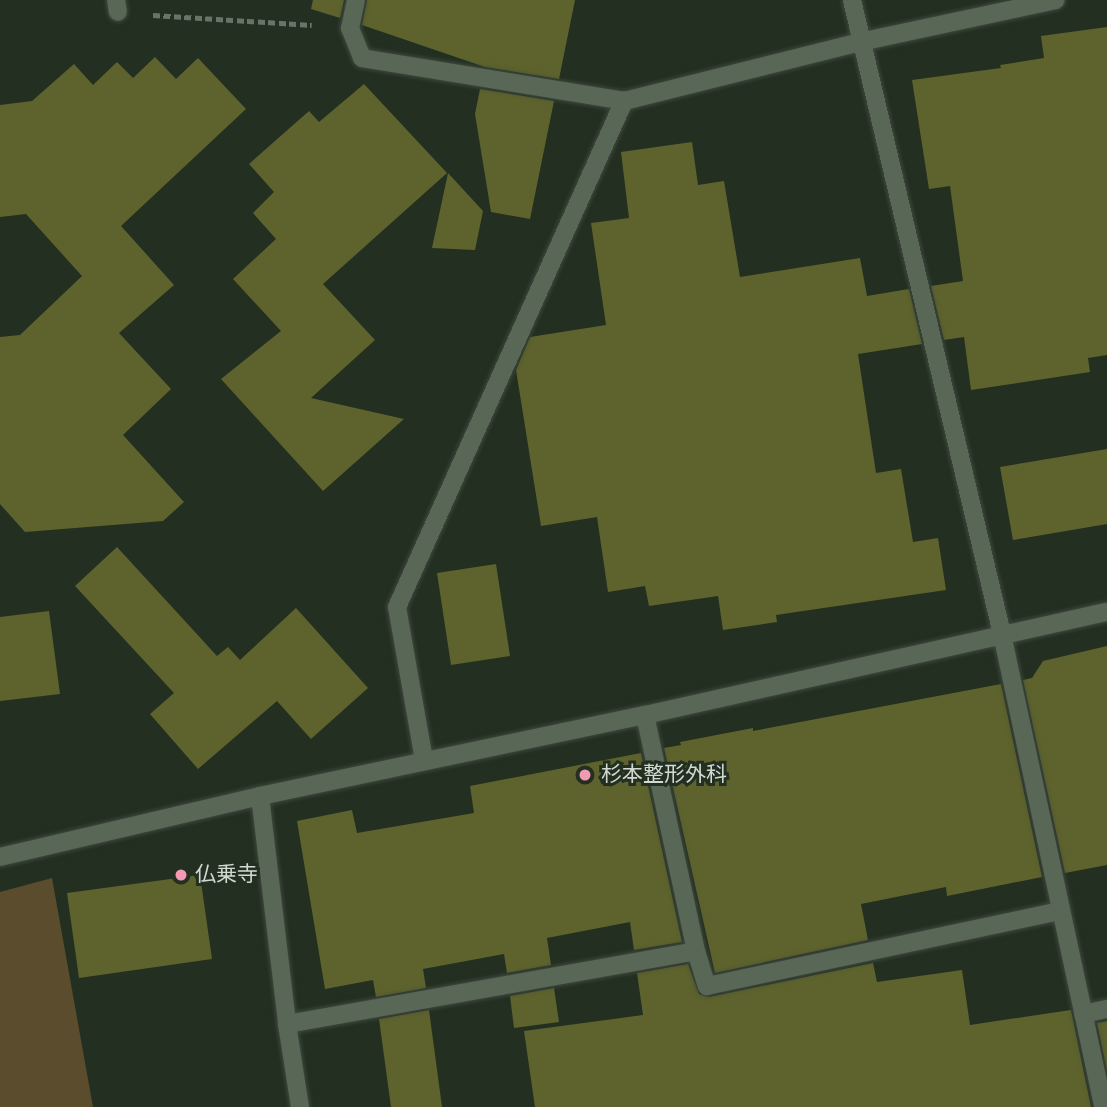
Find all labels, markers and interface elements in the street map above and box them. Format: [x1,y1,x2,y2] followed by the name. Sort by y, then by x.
[601,762,727,788] place label: 杉本整形外科
[575,765,595,785] marker: 杉本整形外科
[195,862,258,888] place label: 仏乗寺
[173,867,189,883] marker: 仏乗寺

